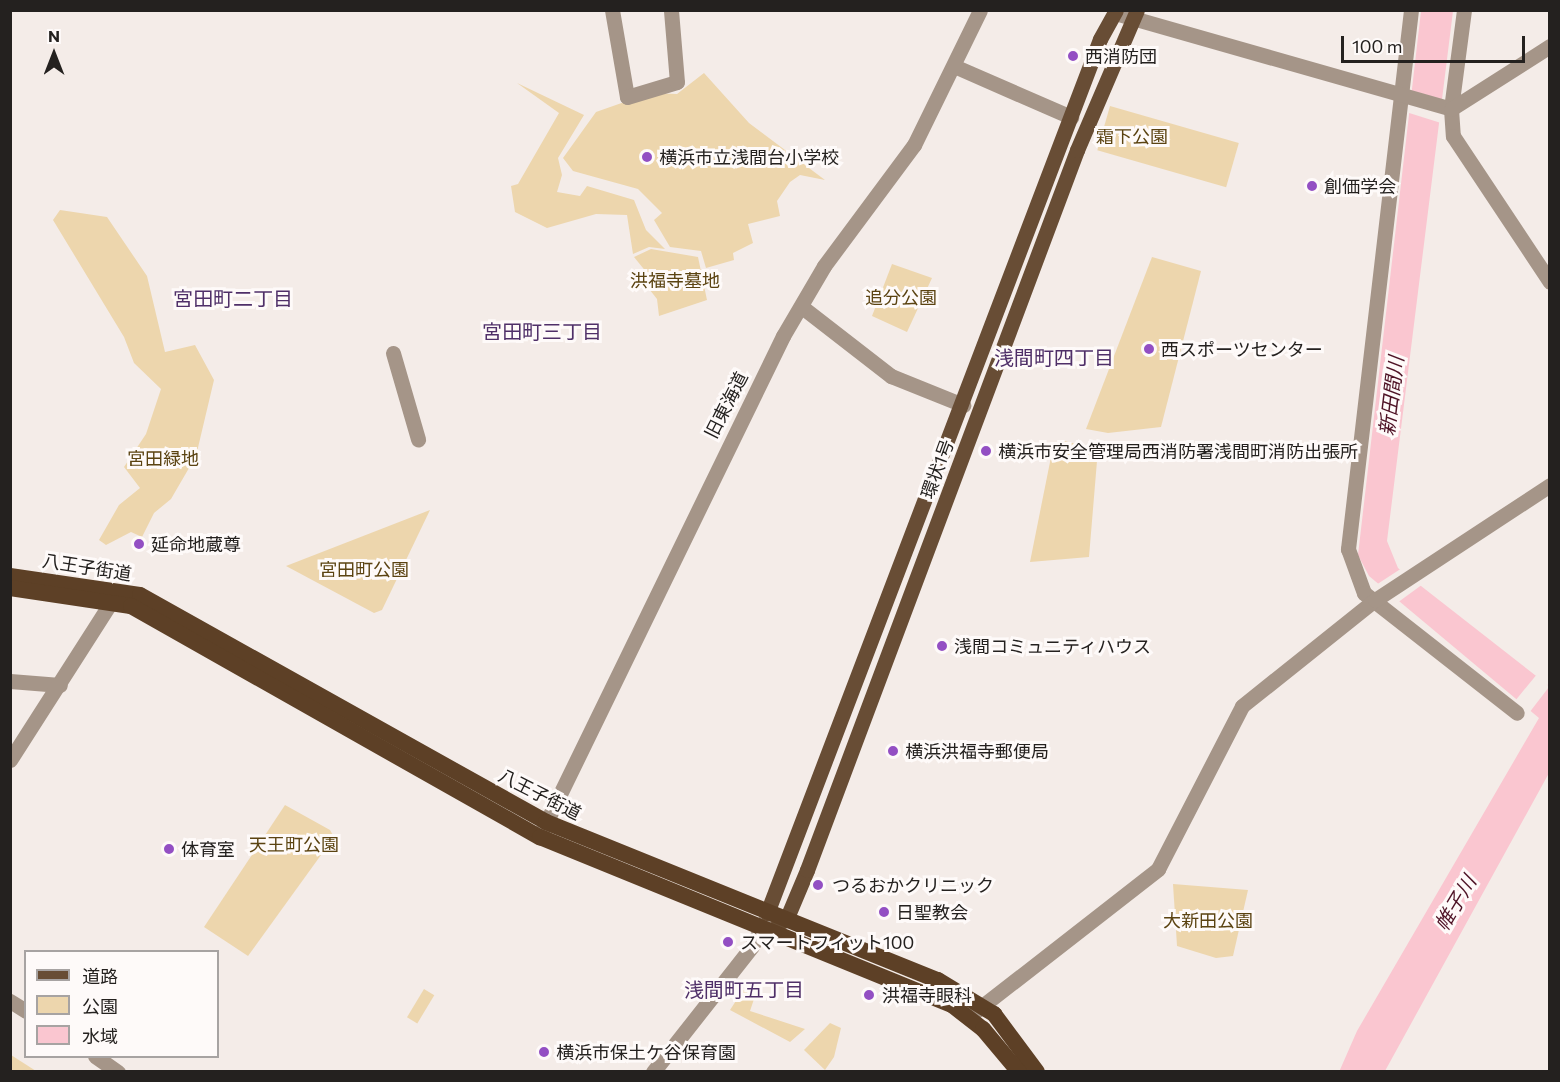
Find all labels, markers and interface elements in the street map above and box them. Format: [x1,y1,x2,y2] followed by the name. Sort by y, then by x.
[24,24,84,84] north arrow
[1344,24,1528,62] scale bar
[48,26,60,45] text: N
[1352,35,1402,57] text: 100 m
[1085,45,1157,67] place label: 西消防団
[1066,49,1080,63] marker: 西消防団
[1096,125,1168,147] park label: 霜下公園
[659,146,839,168] place label: 横浜市立浅間台小学校
[640,150,654,164] marker: 横浜市立浅間台小学校
[1324,175,1396,197] place label: 創価学会
[1305,179,1319,193] marker: 創価学会
[630,269,720,291] park label: 洪福寺墓地
[173,286,293,310] district label: 宮田町二丁目
[865,286,937,308] park label: 追分公園
[482,319,602,343] district label: 宮田町三丁目
[1161,338,1323,360] place label: 西スポーツセンター
[1142,342,1156,356] marker: 西スポーツセンター
[994,345,1114,369] district label: 浅間町四丁目
[1374,355,1408,437] water label: 新田間川
[700,368,752,442] street label: 旧東海道
[916,436,958,502] street label: 環状1号
[998,440,1358,462] place label: 横浜市安全管理局西消防署浅間町消防出張所
[979,444,993,458] marker: 横浜市安全管理局西消防署浅間町消防出張所
[127,447,199,469] park label: 宮田緑地
[151,533,241,555] place label: 延命地蔵尊
[132,537,146,551] marker: 延命地蔵尊
[41,549,133,585] street label: 八王子街道
[319,558,409,580] park label: 宮田町公園
[954,635,1152,657] place label: 浅間コミュニティハウス
[935,639,949,653] marker: 浅間コミュニティハウス
[905,740,1049,762] place label: 横浜洪福寺郵便局
[886,744,900,758] marker: 横浜洪福寺郵便局
[495,764,585,824] street label: 八王子街道
[249,833,339,855] park label: 天王町公園
[181,838,235,860] place label: 体育室
[162,842,176,856] marker: 体育室
[1429,871,1481,935] water label: 帷子川
[832,874,994,896] place label: つるおかクリニック
[809,876,827,894] marker: つるおかクリニック
[896,901,968,923] place label: 日聖教会
[877,905,891,919] marker: 日聖教会
[1163,909,1253,931] park label: 大新田公園
[740,931,915,953] place label: スマートフィット100
[721,935,735,949] marker: スマートフィット100
[24,950,219,1058] legend
[82,965,118,987] text: 道路
[684,977,804,1001] district label: 浅間町五丁目
[882,984,972,1006] place label: 洪福寺眼科
[860,986,878,1004] marker: 洪福寺眼科
[82,995,118,1017] text: 公園
[82,1025,118,1047] text: 水域
[556,1041,736,1063] place label: 横浜市保土ケ谷保育園
[537,1045,551,1059] marker: 横浜市保土ケ谷保育園

